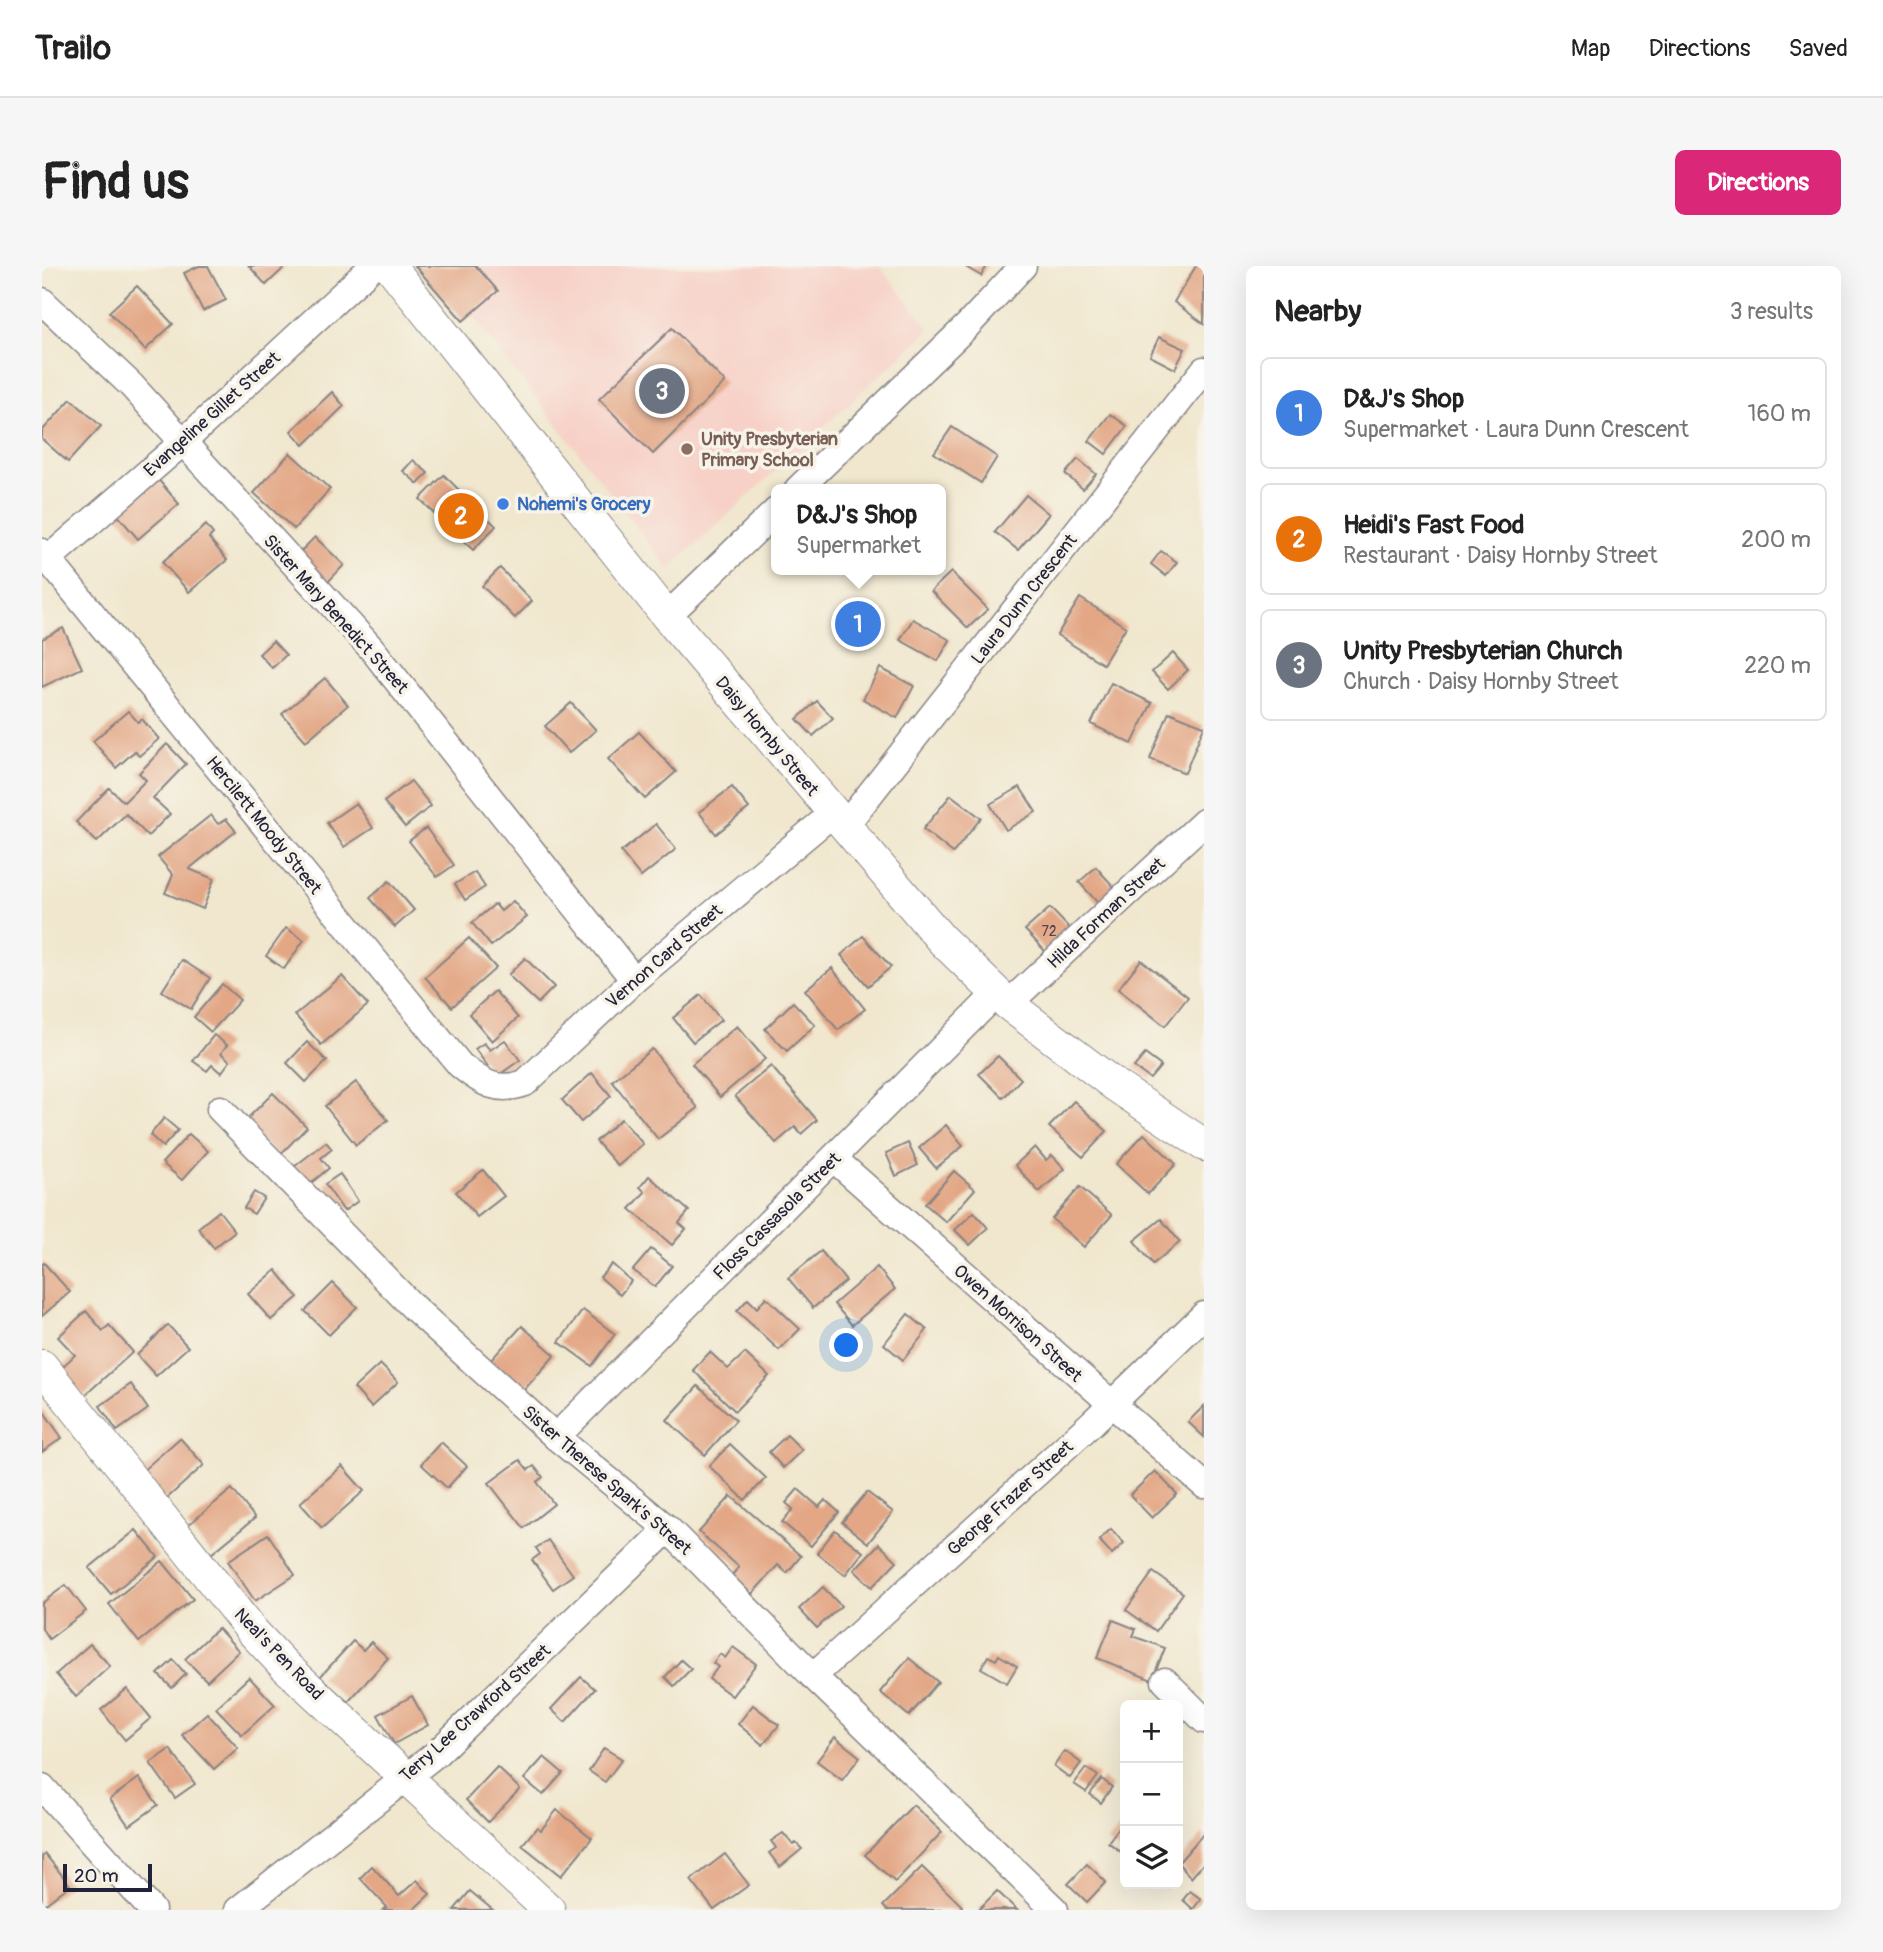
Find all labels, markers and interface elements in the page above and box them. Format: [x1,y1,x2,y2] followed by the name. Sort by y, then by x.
[35,28,111,69] text: Trailo
[1571,34,1611,63] text: Map
[1649,34,1750,63] text: Directions
[1788,34,1848,63] text: Saved
[1675,150,1841,215] button: Directions
[42,152,189,213] text: Find us
[1274,293,1361,330] text: Nearby
[1730,297,1813,326] text: 3 results
[139,346,286,482] street label: Evangeline Gillet Street
[639,365,685,417] pin: 3
[1343,383,1464,415] text: D&J's Shop
[1295,399,1304,428] text: 1
[1747,399,1811,428] text: 160 m
[1343,415,1689,444] text: Supermarket · Laura Dunn Crescent
[701,428,838,472] place label: Unity Presbyterian Primary School
[679,441,695,457] marker: Unity Presbyterian Primary School
[771,484,946,575] popup
[438,490,484,542] pin: 2
[517,493,651,516] place label: Nohemi's Grocery
[495,496,511,512] marker: Nohemi's Grocery
[796,499,917,531] text: D&J's Shop
[1343,509,1525,541] text: Heidi's Fast Food
[1293,525,1305,554] text: 2
[1741,525,1811,554] text: 200 m
[966,529,1083,669] street label: Laura Dunn Crescent
[258,530,414,699] street label: Sister Mary Benedict Street
[796,531,921,560] text: Supermarket
[1343,541,1658,570] text: Restaurant · Daisy Hornby Street
[835,598,881,650] pin: 1
[1343,635,1623,667] text: Unity Presbyterian Church
[1293,651,1305,680] text: 3
[1744,651,1811,680] text: 220 m
[1343,667,1619,696] text: Church · Daisy Hornby Street
[710,672,824,802] street label: Daisy Hornby Street
[201,751,327,900] street label: Hercilett Moody Street
[1043,852,1171,974] street label: Hilda Forman Street
[601,899,728,1013] street label: Vernon Card Street
[1041,923,1057,940] house number: 72
[708,1147,847,1285] street label: Floss Cassasola Street
[949,1260,1087,1388] street label: Owen Morrison Street
[829,1328,863,1362] your location
[517,1401,697,1561] street label: Sister Therese Spark's Street
[943,1435,1079,1561] street label: George Frazer Street
[229,1604,328,1705] street label: Neal's Pen Road
[395,1639,556,1787] street label: Terry Lee Crawford Street
[1120,1700,1183,1889] map controls
[1120,1700,1183,1763] button: +
[1120,1763,1183,1826] button: −
[1120,1826,1183,1889] button: layers
[63,1861,152,1893] scale bar
[74,1864,119,1888] text: 20 m

